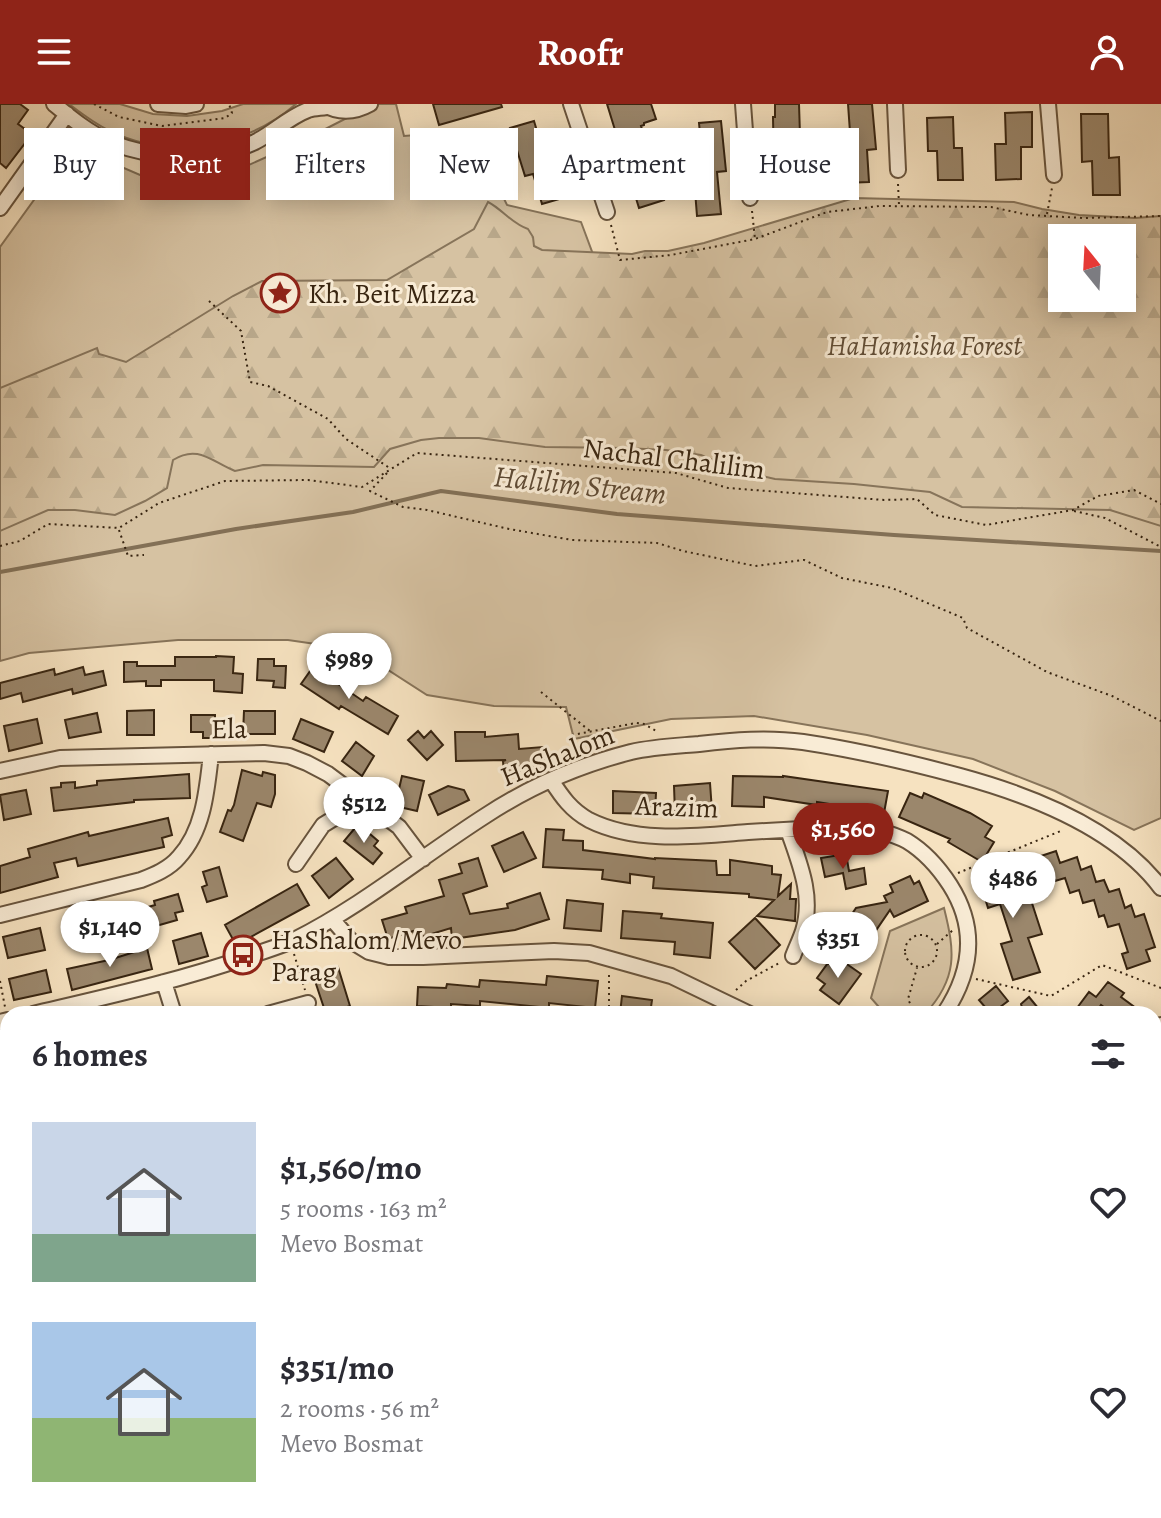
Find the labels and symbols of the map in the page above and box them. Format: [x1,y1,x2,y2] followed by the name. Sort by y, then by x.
[1048,224,1136,312] north arrow
[259,272,301,314] place icon: Kh. Beit Mizza
[308,275,476,313] place label: Kh. Beit Mizza
[827,327,1022,365] park label: HaHamisha Forest
[581,429,767,489] street label: Nachal Chalilim
[492,456,668,514] water label: Halilim Stream
[302,633,396,701] pin: $989
[210,710,248,748] street label: Ela
[495,716,620,796] street label: HaShalom
[317,777,411,845] pin: $512
[634,787,719,827] street label: Arazim
[778,803,908,871] pin: $1,560
[966,852,1060,920] pin: $486
[45,901,175,969] pin: $1,140
[791,912,885,980] pin: $351
[271,921,462,991] place label: HaShalom/Mevo Parag
[222,934,264,976] bus stop icon: HaShalom/Mevo Parag

